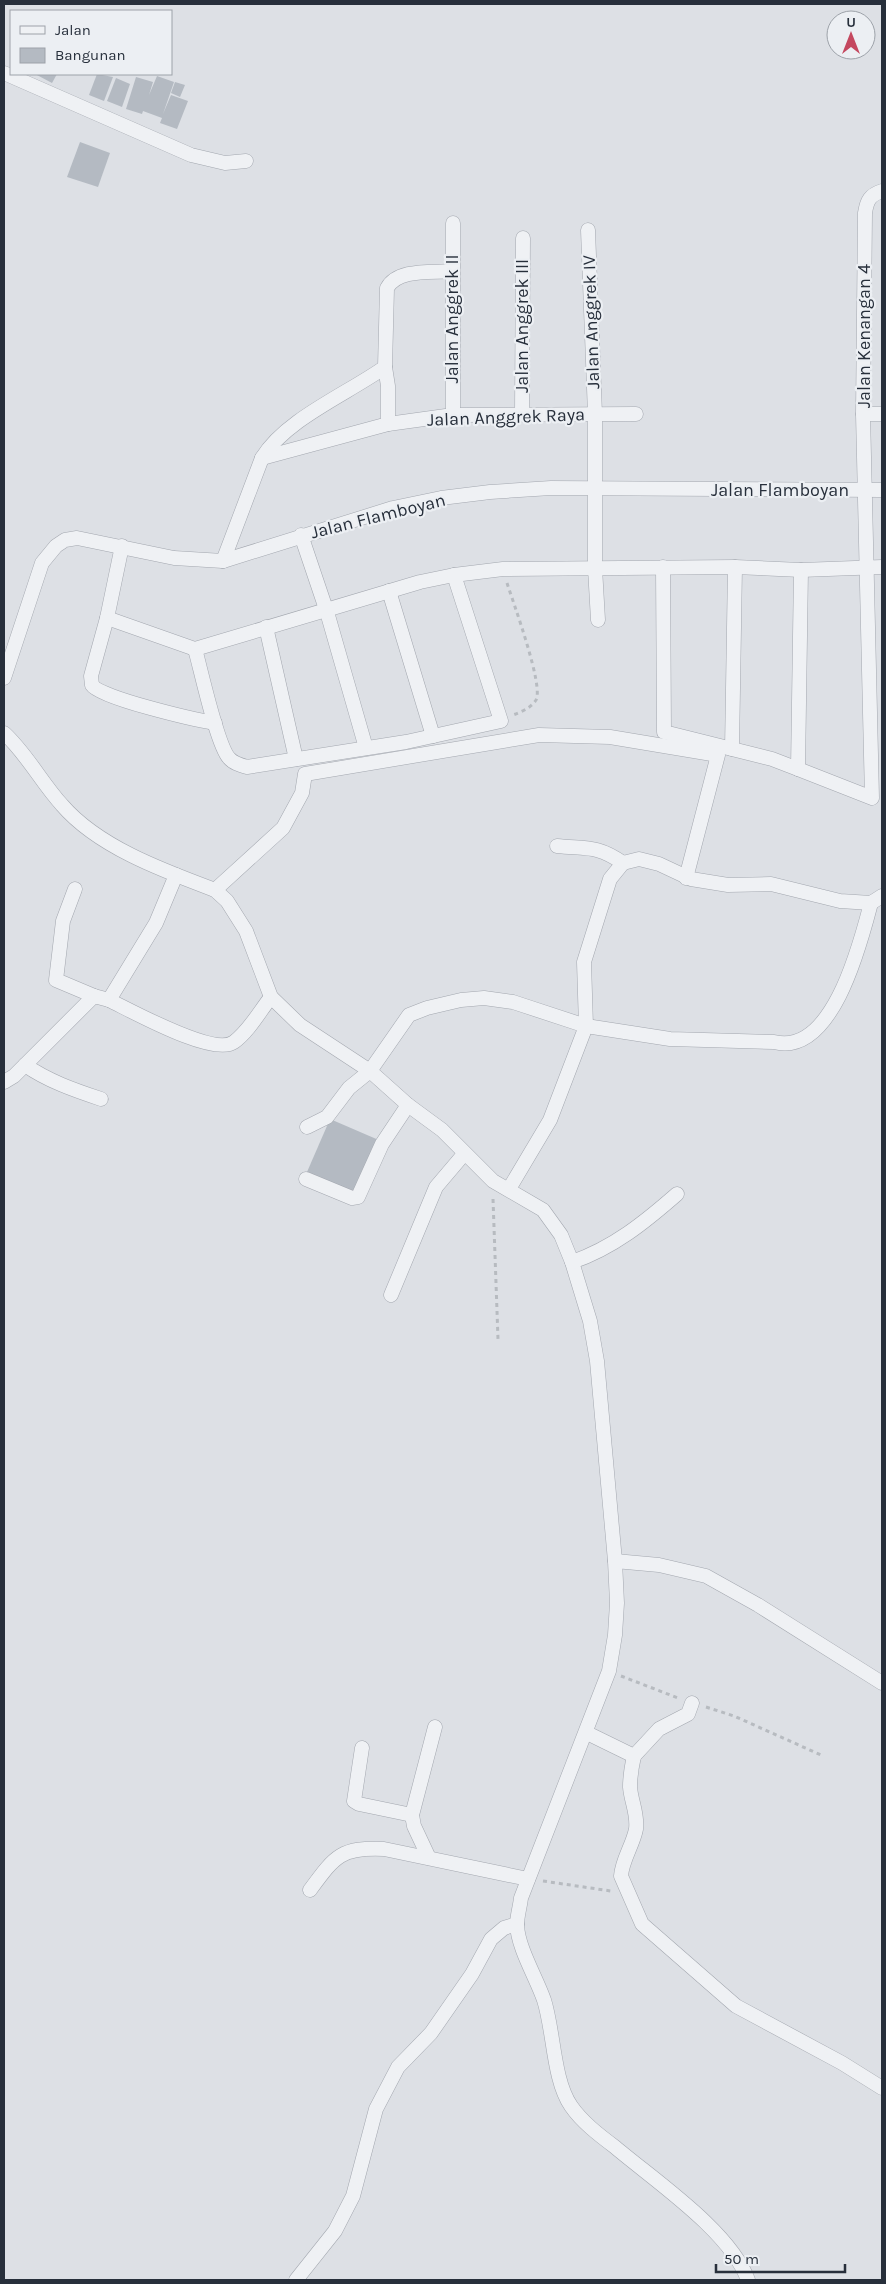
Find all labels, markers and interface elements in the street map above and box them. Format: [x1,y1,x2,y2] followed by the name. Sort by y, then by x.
[10,10,172,75] legend
[826,10,876,60] north arrow
[846,14,856,31] text: U
[55,21,91,39] text: Jalan
[55,46,126,64] text: Bangunan
[441,254,463,384] street label: Jalan Anggrek II
[578,255,604,389] street label: Jalan Anggrek IV
[511,259,533,393] street label: Jalan Anggrek III
[853,264,875,408] street label: Jalan Kenangan 4
[427,403,585,431] street label: Jalan Anggrek Raya
[711,479,849,501] street label: Jalan Flamboyan
[308,489,448,543] street label: Jalan Flamboyan
[716,2242,845,2274] scale bar
[724,2250,759,2268] text: 50 m

